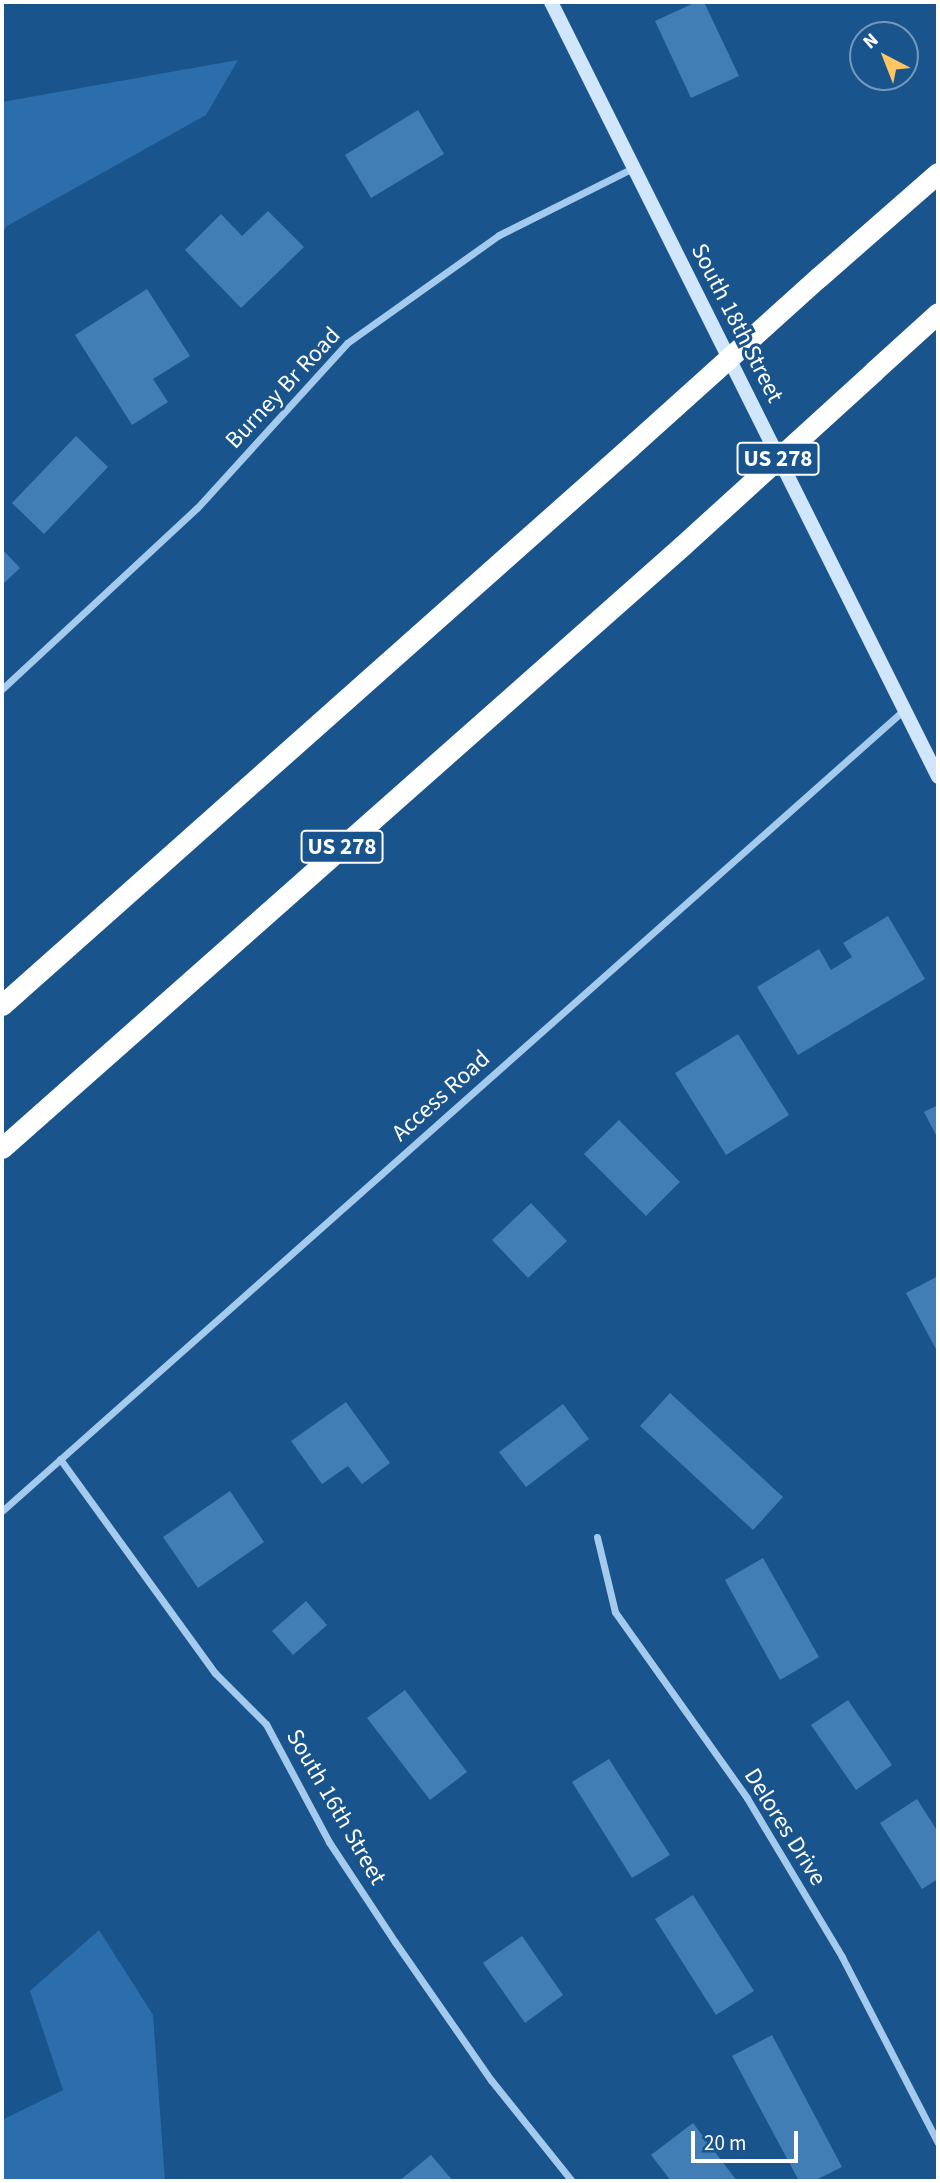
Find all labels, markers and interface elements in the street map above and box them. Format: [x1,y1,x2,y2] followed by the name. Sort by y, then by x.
[849,21,919,91] north arrow
[857,27,885,56] text: N
[684,239,790,407] street label: South 18th Street
[219,321,347,455] street label: Burney Br Road
[736,440,820,478] road number: US 278
[300,828,384,866] road number: US 278
[386,1044,496,1148] street label: Access Road
[280,1724,392,1890] street label: South 16th Street
[738,1763,832,1891] street label: Delores Drive
[695,2116,802,2160] scale bar
[704,2128,746,2158] text: 20 m

